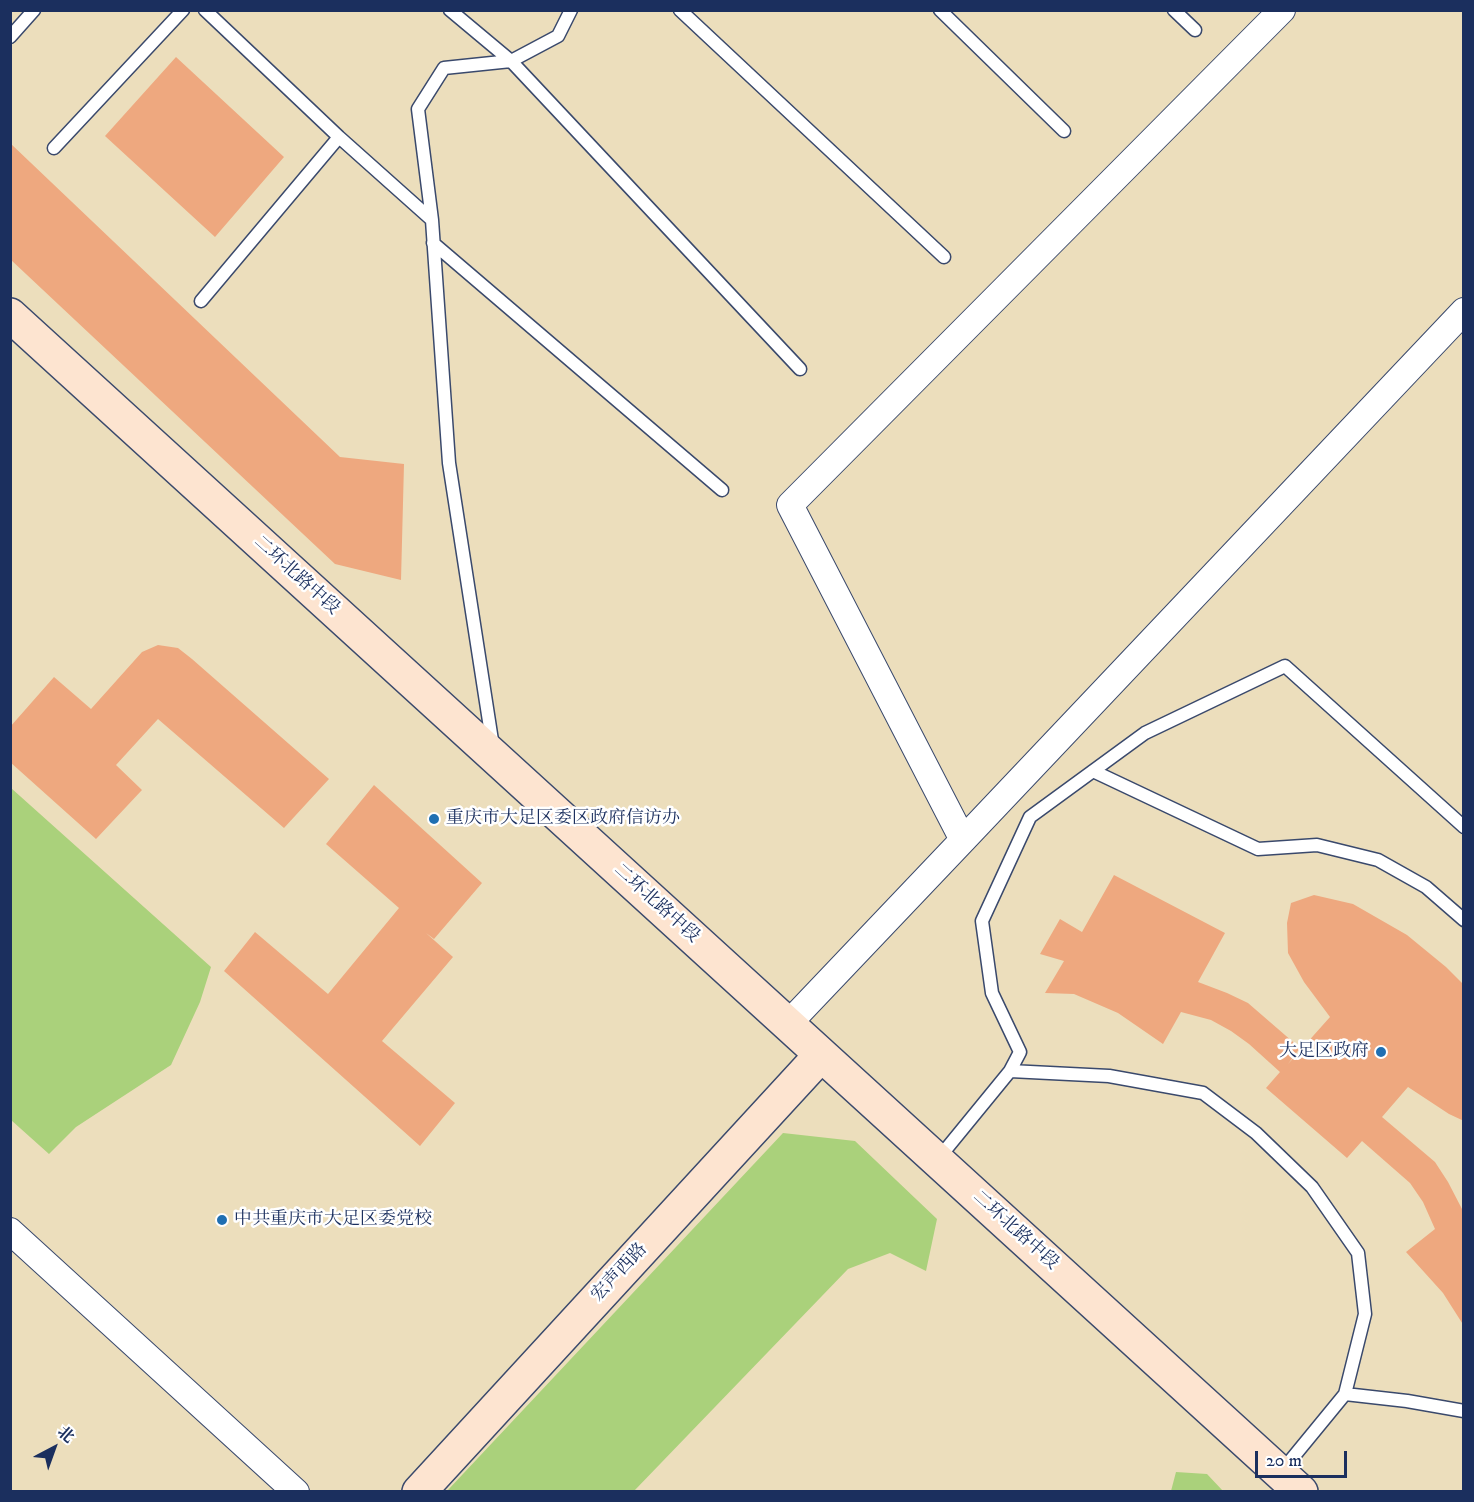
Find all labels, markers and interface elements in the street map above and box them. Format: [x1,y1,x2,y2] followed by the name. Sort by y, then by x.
[249,532,343,620] street label: 二环北路中段
[446,808,680,830] place label: 重庆市大足区委区政府信访办
[427,812,441,826] marker: 重庆市大足区委区政府信访办
[609,860,703,948] street label: 二环北路中段
[1279,1041,1369,1063] place label: 大足区政府
[1374,1045,1388,1059] marker: 大足区政府
[968,1187,1062,1275] street label: 二环北路中段
[234,1209,432,1231] place label: 中共重庆市大足区委党校
[215,1213,229,1227] marker: 中共重庆市大足区委党校
[588,1239,652,1307] street label: 宏声西路
[24,1418,84,1478] north arrow
[53,1422,78,1447] text: 北
[1258,1439,1350,1477] scale bar
[1266,1450,1302,1472] text: 20 m

